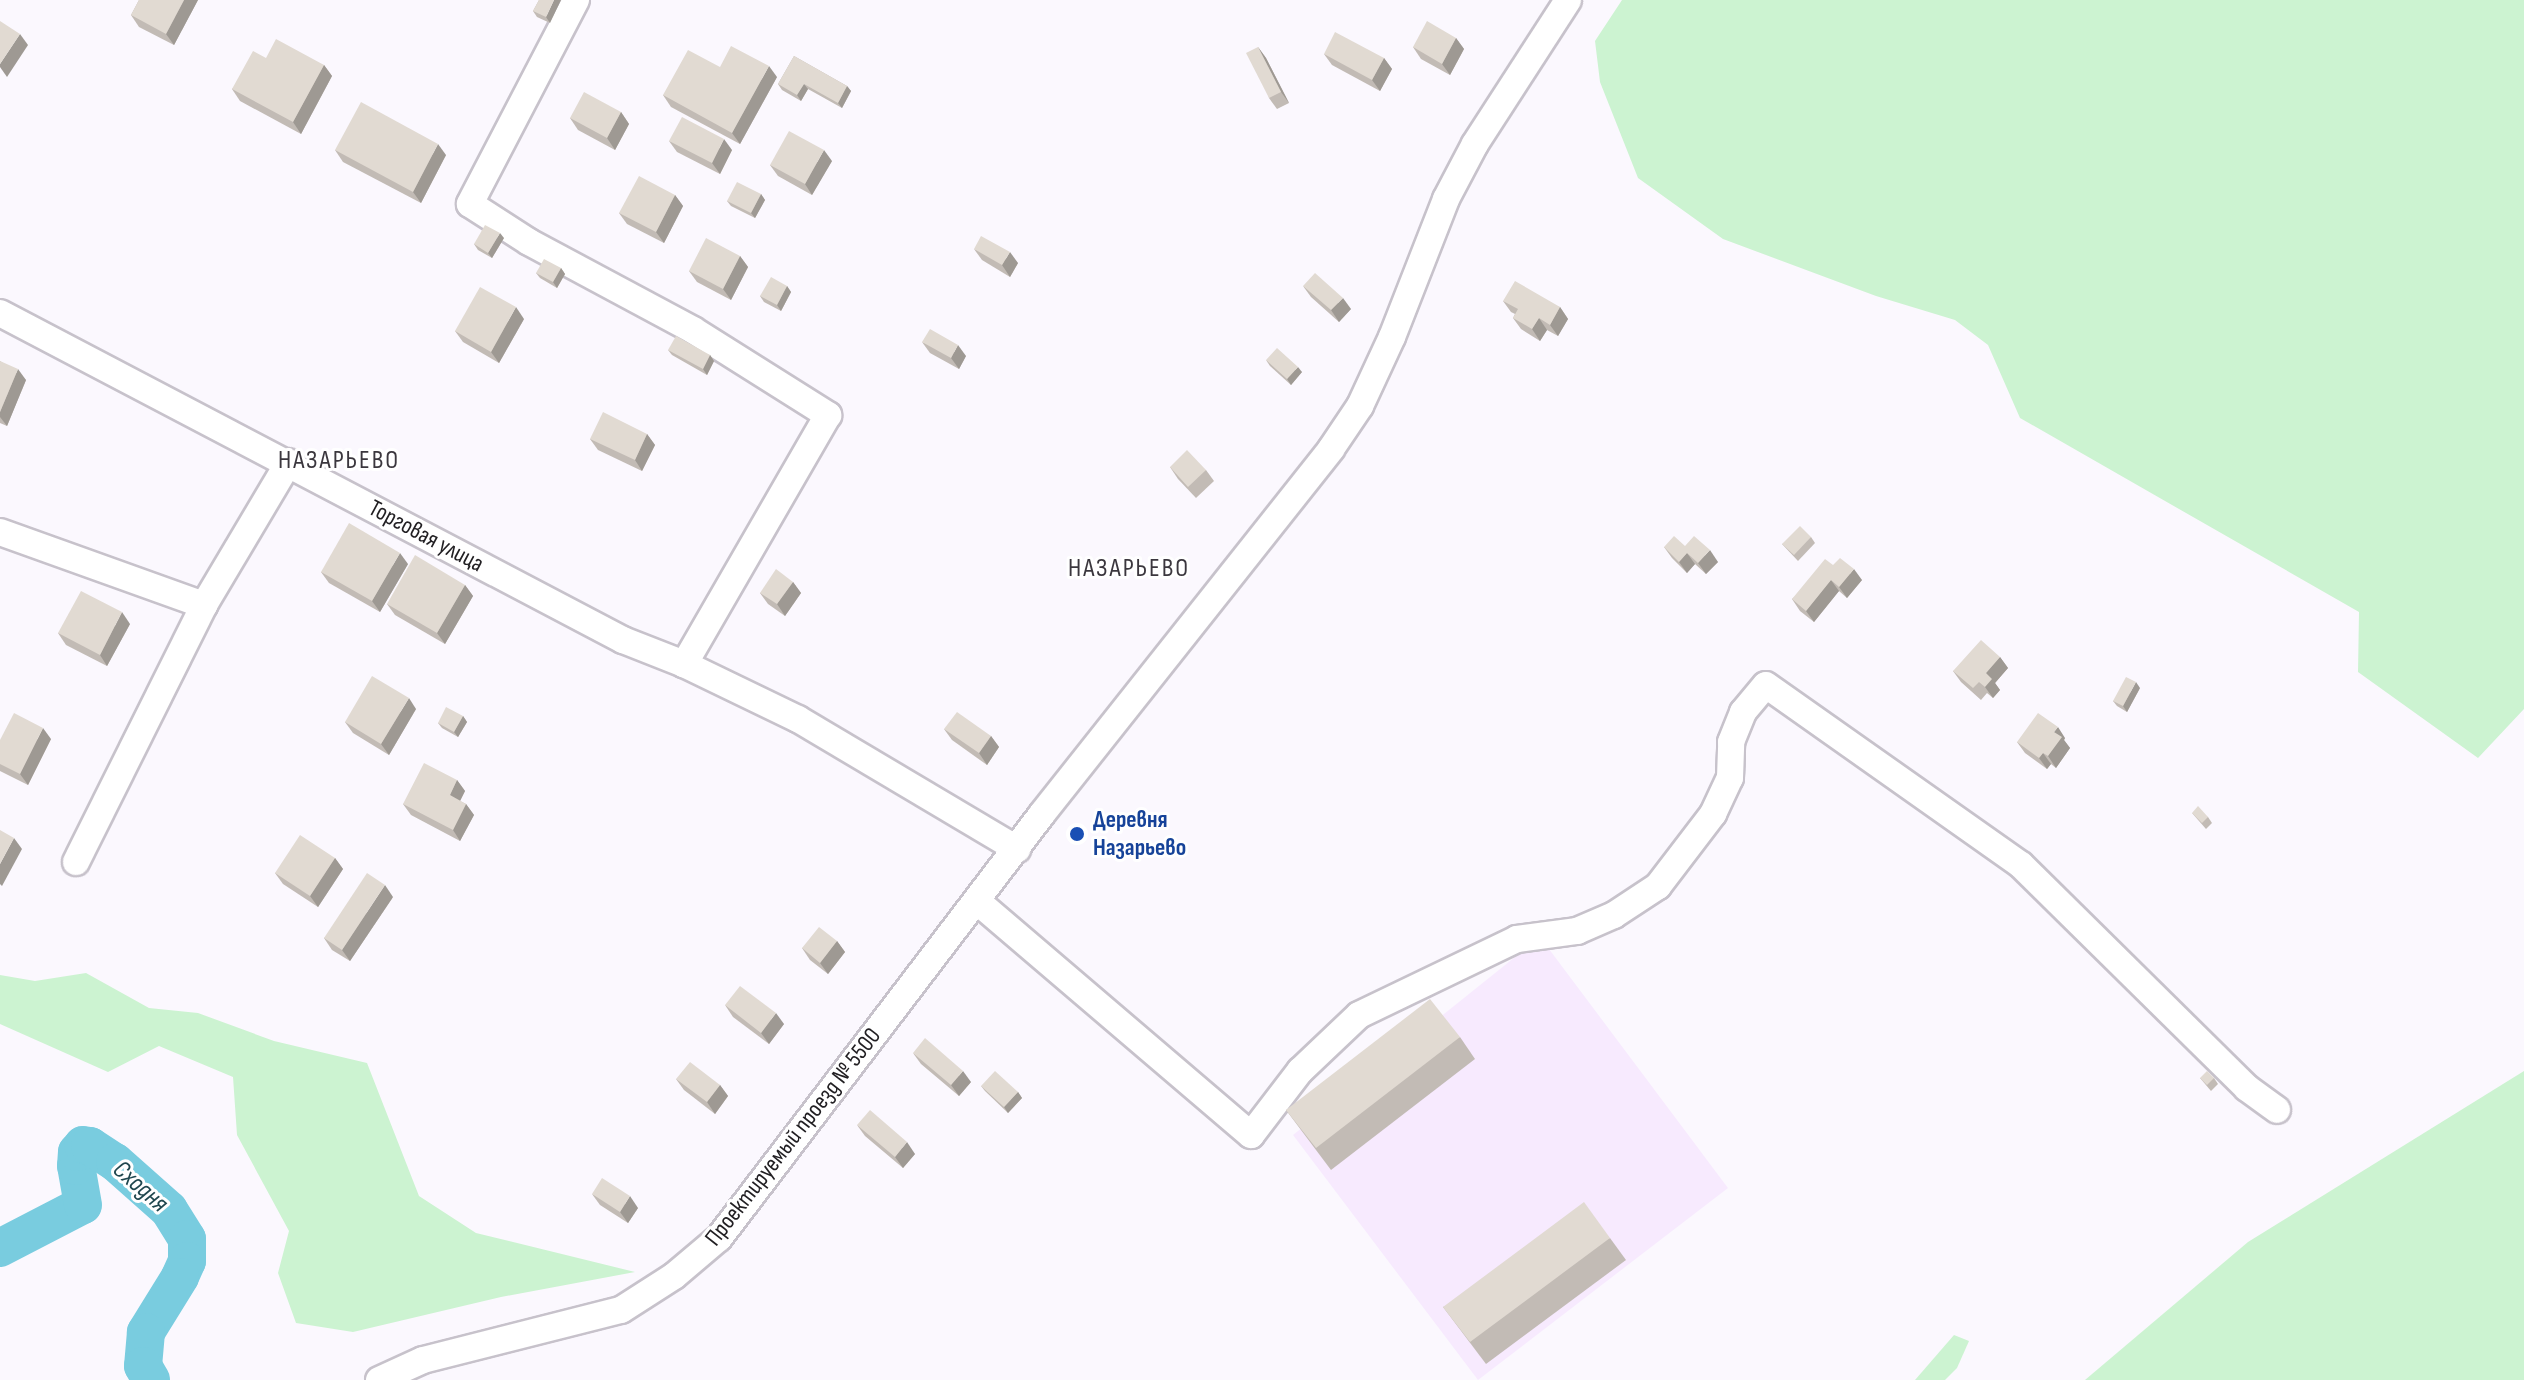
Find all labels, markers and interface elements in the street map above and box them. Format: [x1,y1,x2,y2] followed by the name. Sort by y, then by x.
[278,445,400,477] district label: НАЗАРЬЕВО
[364,494,488,578] street label: Торговая улица
[1068,553,1190,585] district label: НАЗАРЬЕВО
[1093,806,1186,862] place label: Деревня Назарьево
[1068,825,1086,843] marker: Деревня Назарьево
[699,1022,887,1252] street label: Проектируемый проезд № 5500
[106,1154,174,1220] water label: Сходня

